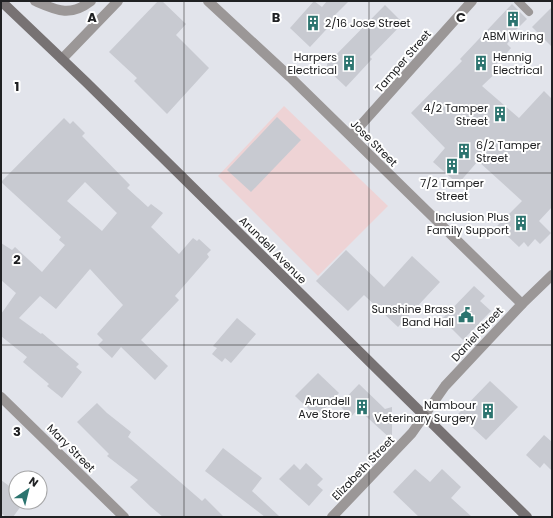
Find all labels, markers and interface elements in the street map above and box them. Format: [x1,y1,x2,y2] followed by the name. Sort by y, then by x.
[87,8,97,27] text: A
[272,8,281,27] text: B
[456,8,466,27] text: C
[504,10,522,28] building icon: ABM Wiring
[304,14,322,32] building icon: 2/16 Jose Street
[325,15,411,31] place label: 2/16 Jose Street
[371,26,435,96] street label: Tamper Street
[482,28,544,44] place label: ABM Wiring
[288,49,337,78] place label: Harpers Electrical
[493,49,542,78] place label: Hennig Electrical
[340,54,358,72] building icon: Harpers Electrical
[472,54,490,72] building icon: Hennig Electrical
[15,77,19,96] text: 1
[424,100,488,129] place label: 4/2 Tamper Street
[491,105,509,123] building icon: 4/2 Tamper Street
[347,116,401,170] street label: Jose Street
[476,137,541,166] place label: 6/2 Tamper Street
[455,142,473,160] building icon: 6/2 Tamper Street
[443,157,461,175] building icon: 7/2 Tamper Street
[420,175,484,204] place label: 7/2 Tamper Street
[427,209,509,238] place label: Inclusion Plus Family Support
[236,213,310,287] street label: Arundell Avenue
[512,214,530,232] building icon: Inclusion Plus Family Support
[13,250,21,269] text: 2
[371,301,454,330] place label: Sunshine Brass Band Hall
[447,303,507,365] street label: Daniel Street
[457,306,475,324] public building icon: Sunshine Brass Band Hall
[298,393,350,422] place label: Arundell Ave Store
[374,397,477,426] place label: Nambour Veterinary Surgery
[353,398,371,416] building icon: Arundell Ave Store
[479,402,497,420] building icon: Nambour Veterinary Surgery
[43,420,99,476] street label: Mary Street
[13,422,21,441] text: 3
[328,432,398,504] street label: Elizabeth Street
[8,470,48,510] north arrow
[26,473,42,491] text: N

